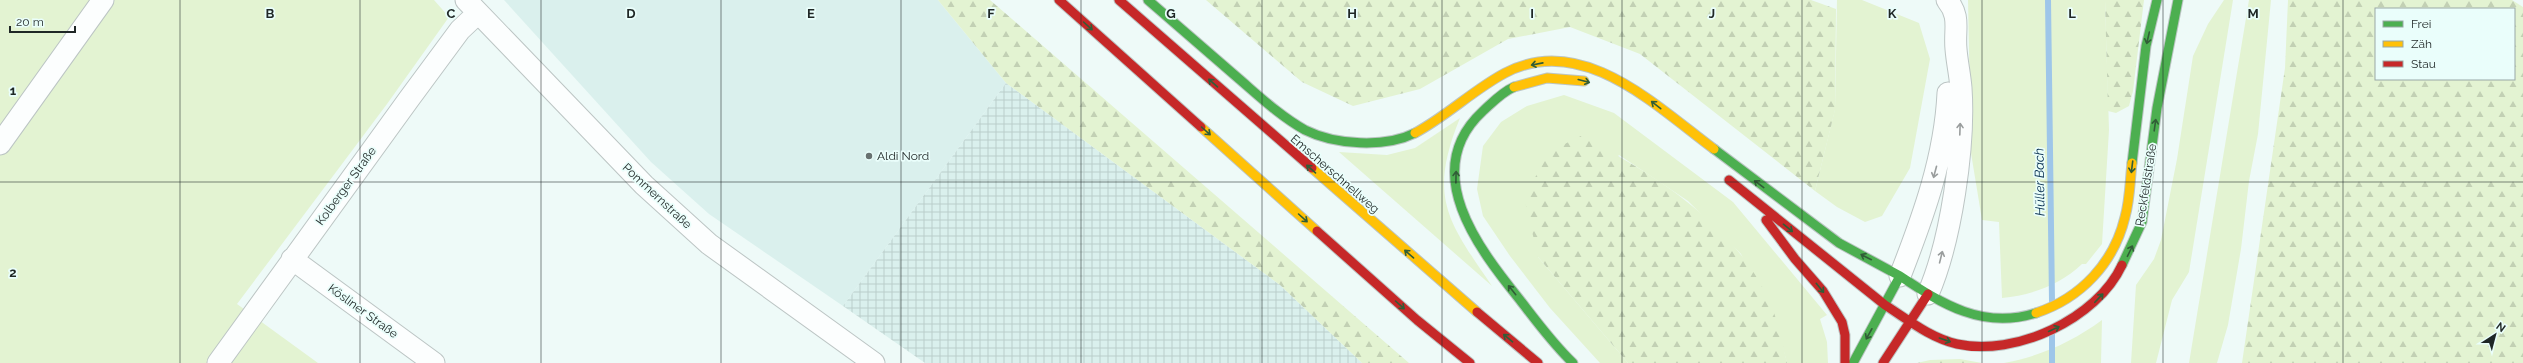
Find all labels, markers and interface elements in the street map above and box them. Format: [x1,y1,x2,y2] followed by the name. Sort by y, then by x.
[266,6,275,21] text: B
[447,6,456,21] text: C
[626,6,636,21] text: D
[807,6,815,21] text: E
[987,6,995,21] text: F
[1166,6,1176,21] text: G
[1347,6,1357,21] text: H
[1530,6,1534,21] text: I
[1709,6,1715,21] text: J
[1888,6,1897,21] text: K
[2068,6,2076,21] text: L
[2247,6,2259,21] text: M
[10,8,75,34] scale bar
[2375,8,2515,80] legend
[16,15,44,29] text: 20 m
[2411,17,2431,31] text: Frei
[1083,21,1093,31] one-way arrow
[2143,31,2151,44] one-way arrow
[2411,37,2432,51] text: Zäh
[2411,57,2436,71] text: Stau
[1531,60,1544,68] one-way arrow
[1208,78,1218,87] one-way arrow
[1578,78,1591,85] one-way arrow
[10,83,17,98] text: 1
[1650,101,1661,109] one-way arrow
[2151,119,2159,132] one-way arrow
[1956,123,1963,136] one-way arrow
[1201,127,1211,136] one-way arrow
[1288,132,1382,216] street label: Emscherschnellweg
[2133,143,2159,227] street label: Reckfeldstraße
[313,144,379,228] street label: Kolberger Straße
[2031,148,2048,216] water label: Hüller Bach
[877,149,929,163] place label: Aldi Nord
[864,151,874,161] marker: Aldi Nord
[2128,160,2136,173] one-way arrow
[620,161,694,231] street label: Pommernstraße
[1305,164,1316,173] one-way arrow
[1931,165,1939,178] one-way arrow
[1452,171,1459,184] one-way arrow
[1753,180,1764,188] one-way arrow
[1298,213,1308,223] one-way arrow
[1783,224,1794,233] one-way arrow
[2127,246,2134,258] one-way arrow
[1403,250,1414,259] one-way arrow
[1938,251,1945,264] one-way arrow
[1861,252,1873,260] one-way arrow
[9,265,17,280] text: 2
[325,281,401,341] street label: Kösliner Straße
[1816,283,1825,293] one-way arrow
[1507,285,1516,296] one-way arrow
[2094,293,2103,303] one-way arrow
[1394,300,1405,309] one-way arrow
[2475,315,2515,355] north arrow
[2493,320,2508,335] text: N
[2048,325,2060,332] one-way arrow
[1864,328,1872,340] one-way arrow
[1503,334,1513,343] one-way arrow
[1938,336,1950,344] one-way arrow

